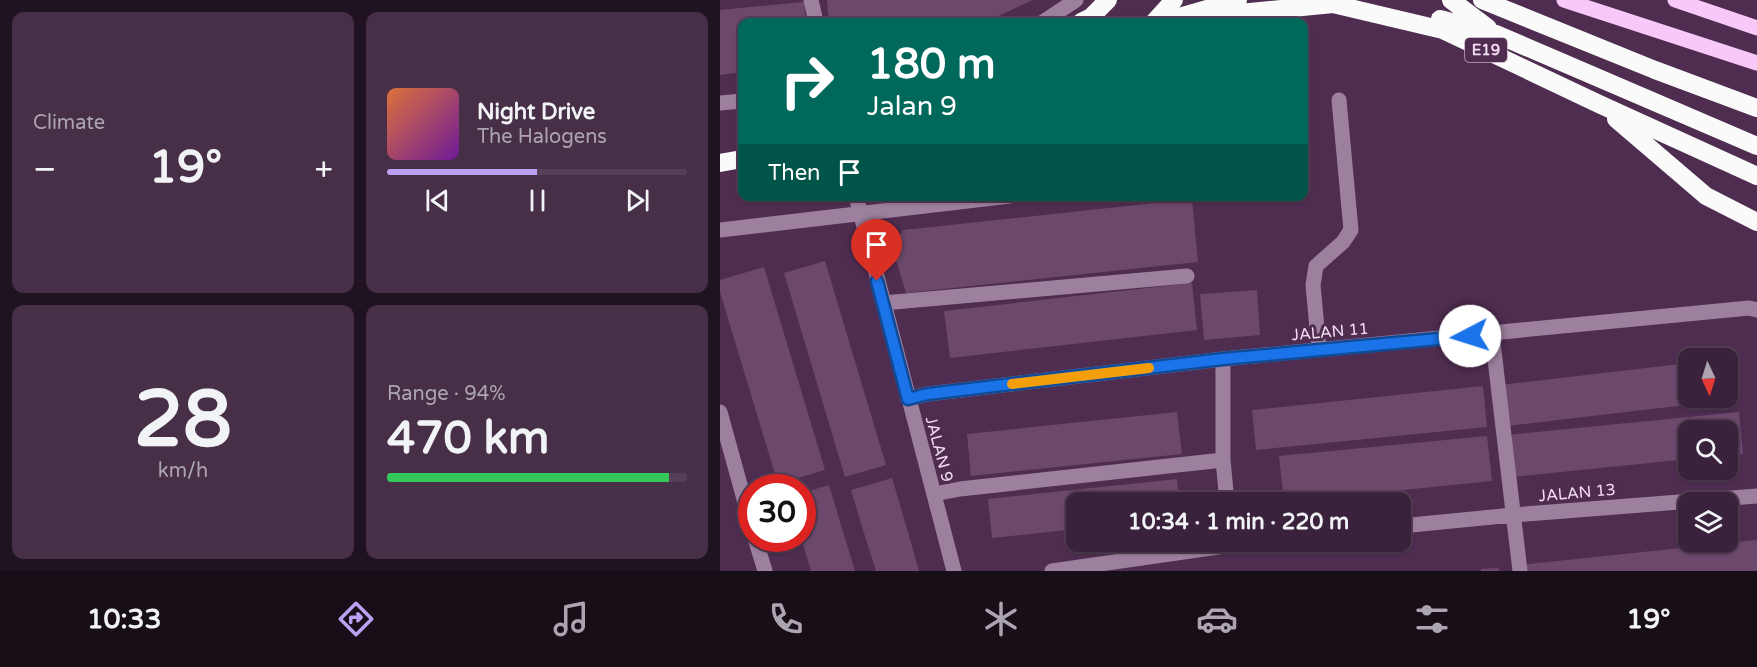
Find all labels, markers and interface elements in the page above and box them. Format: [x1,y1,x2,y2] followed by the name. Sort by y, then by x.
[1465,38,1507,62] road number: E19
[867,39,996,90] text: 180 m
[768,42,846,120] icon: right
[867,90,957,123] text: Jalan 9
[477,99,595,125] text: Night Drive
[33,111,105,135] text: Climate
[477,125,607,149] text: The Halogens
[149,141,222,195] text: 19°
[33,150,57,189] text: −
[314,150,333,189] text: +
[833,156,866,189] icon: arrive
[768,160,821,186] text: Then
[421,184,454,217] icon: previous
[521,184,554,217] icon: pause
[621,184,654,217] icon: next
[851,219,902,281] pin
[860,228,893,261] icon: arrive
[1438,304,1502,368] position arrow
[1291,319,1369,345] street label: JALAN 11
[1678,348,1738,408] north arrow
[1678,348,1738,552] map controls
[134,373,232,467] text: 28
[387,382,506,406] text: Range · 94%
[387,412,549,466] text: 470 km
[921,414,957,484] street label: JALAN 9
[1678,420,1738,480] button: search
[158,459,208,483] text: km/h
[738,474,816,552] speed limit sign: 30
[1538,480,1616,506] street label: JALAN 13
[1678,492,1738,552] button: layers
[1128,509,1349,535] text: 10:34 · 1 min · 220 m
[335,598,377,640] icon: directions
[550,598,592,640] icon: music
[765,598,807,640] icon: phone
[980,598,1022,640] icon: climate
[1196,598,1238,640] icon: car
[1411,598,1453,640] icon: filters
[87,603,161,636] text: 10:33
[1626,603,1670,636] text: 19°

